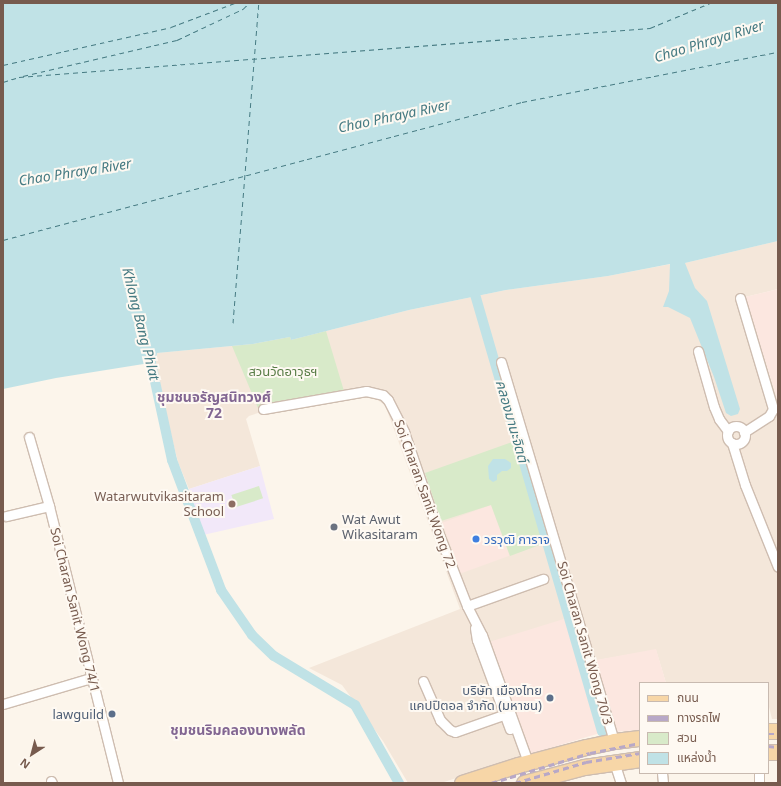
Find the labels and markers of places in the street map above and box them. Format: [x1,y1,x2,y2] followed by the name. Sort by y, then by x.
[94,489,224,520] place label: Watarwutvikasitaram School
[227,499,237,509] marker: Watarwutvikasitaram School
[342,512,418,543] place label: Wat Awut Wikasitaram
[329,522,339,532] marker: Wat Awut Wikasitaram
[484,531,550,547] place label: วรวุฒิ การาจ
[471,534,481,544] marker: วรวุฒิ การาจ
[409,683,542,714] place label: บริษัท เมืองไทย แคปปิตอล จำกัด (มหาชน)
[545,693,555,703] marker: บริษัท เมืองไทย แคปปิตอล จำกัด (มหาชน)
[52,706,104,722] place label: lawguild
[107,709,117,719] marker: lawguild

